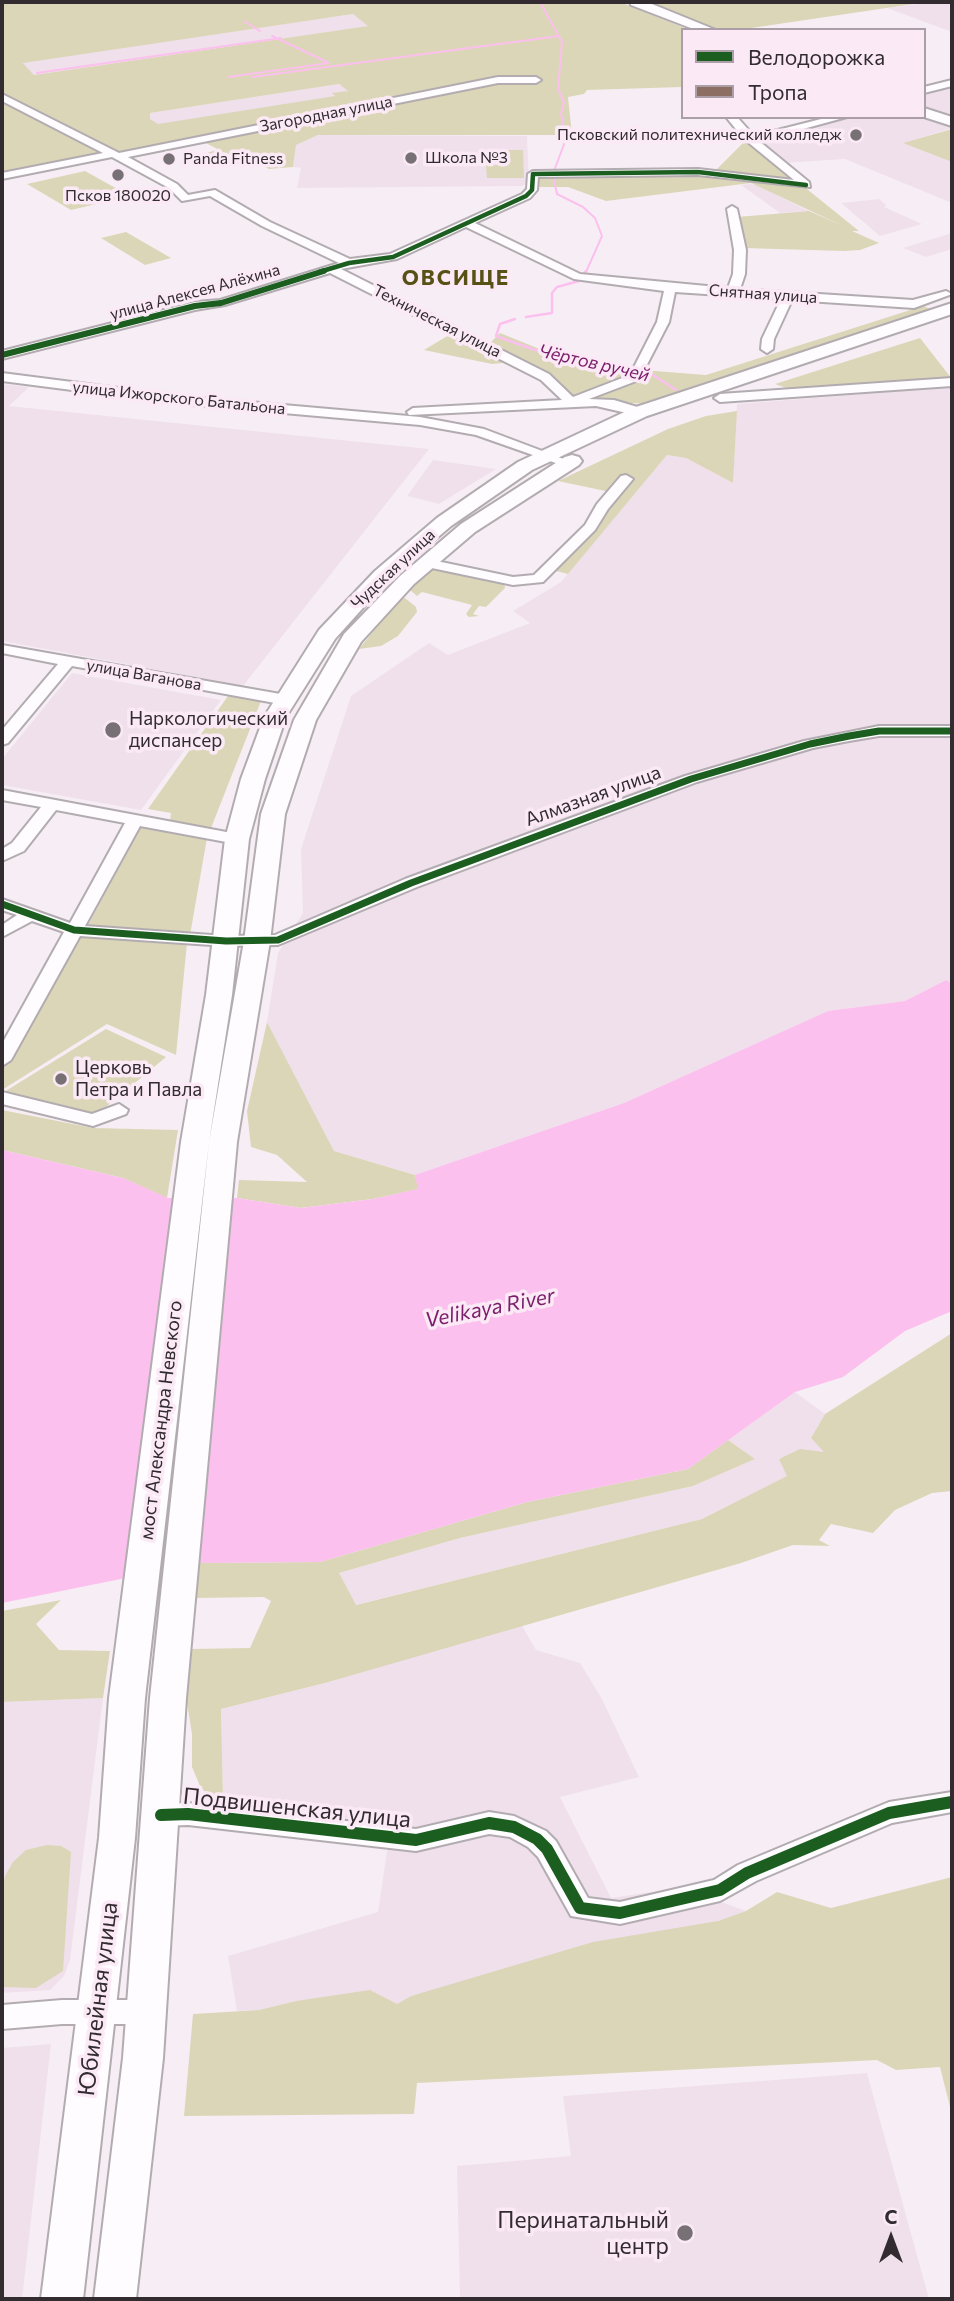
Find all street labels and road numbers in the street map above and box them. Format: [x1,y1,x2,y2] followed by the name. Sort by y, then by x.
[258,92,394,136] street label: Загородная улица
[108,260,282,324] street label: улица Алексея Алёхина
[370,280,504,362] street label: Техническая улица
[708,281,818,307] street label: Снятная улица
[72,377,286,419] street label: улица Ижорского Батальона
[347,525,439,613] street label: Чудская улица
[85,655,203,695] street label: улица Ваганова
[522,761,664,831] street label: Алмазная улица
[135,1299,187,1541] street label: мост Александра Невского
[182,1782,412,1834] street label: Подвишенская улица
[72,1900,124,2098] street label: Юбилейная улица

